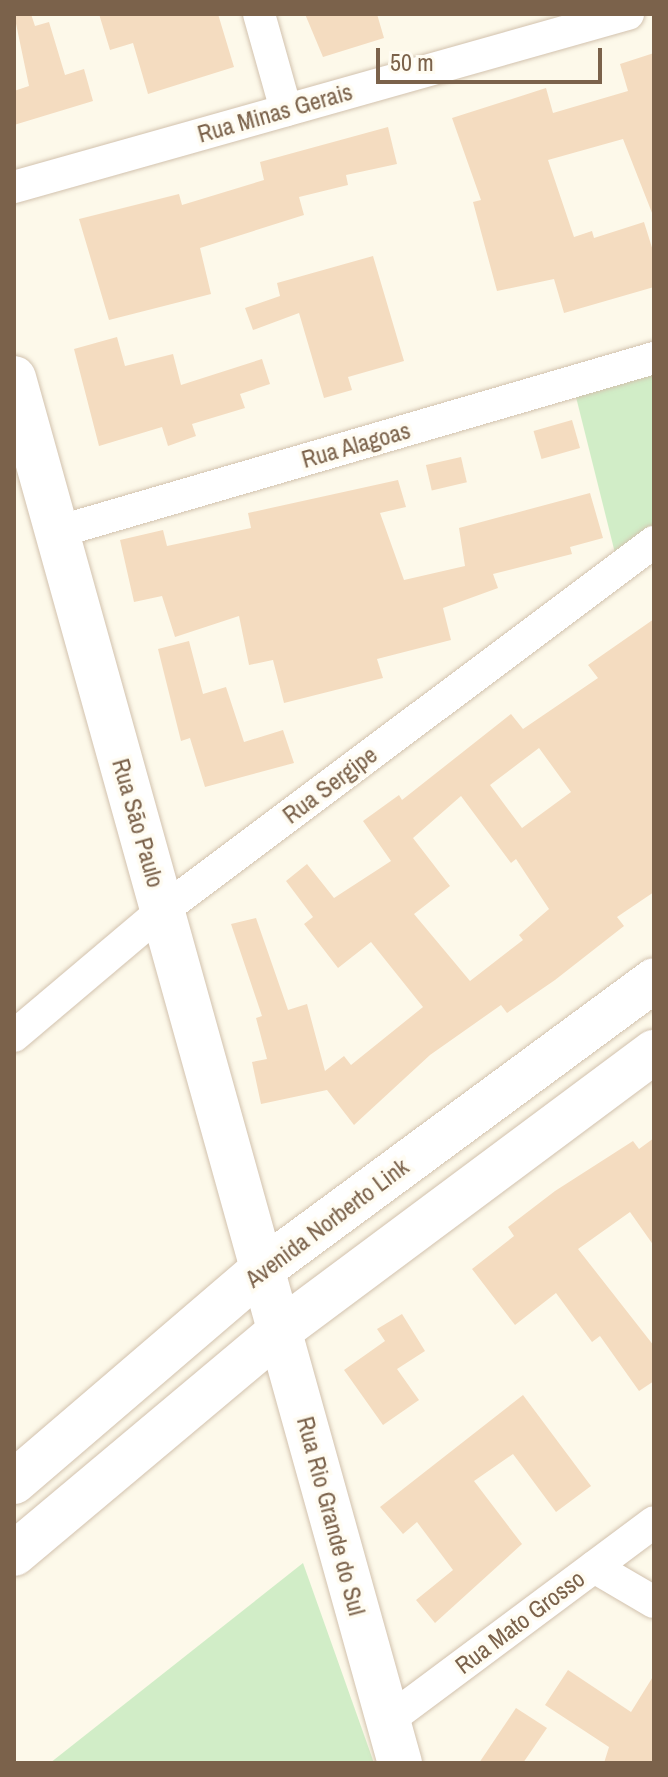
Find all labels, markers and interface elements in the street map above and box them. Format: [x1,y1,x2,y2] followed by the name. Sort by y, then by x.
[380,32,606,82] scale bar
[390,46,434,78] text: 50 m
[194,77,356,149] street label: Rua Minas Gerais
[298,416,414,474] street label: Rua Alagoas
[277,740,383,830] street label: Rua Sergipe
[106,755,170,891] street label: Rua São Paulo
[240,1152,414,1294] street label: Avenida Norberto Link
[291,1413,371,1619] street label: Rua Rio Grande do Sul
[450,1564,590,1680] street label: Rua Mato Grosso

